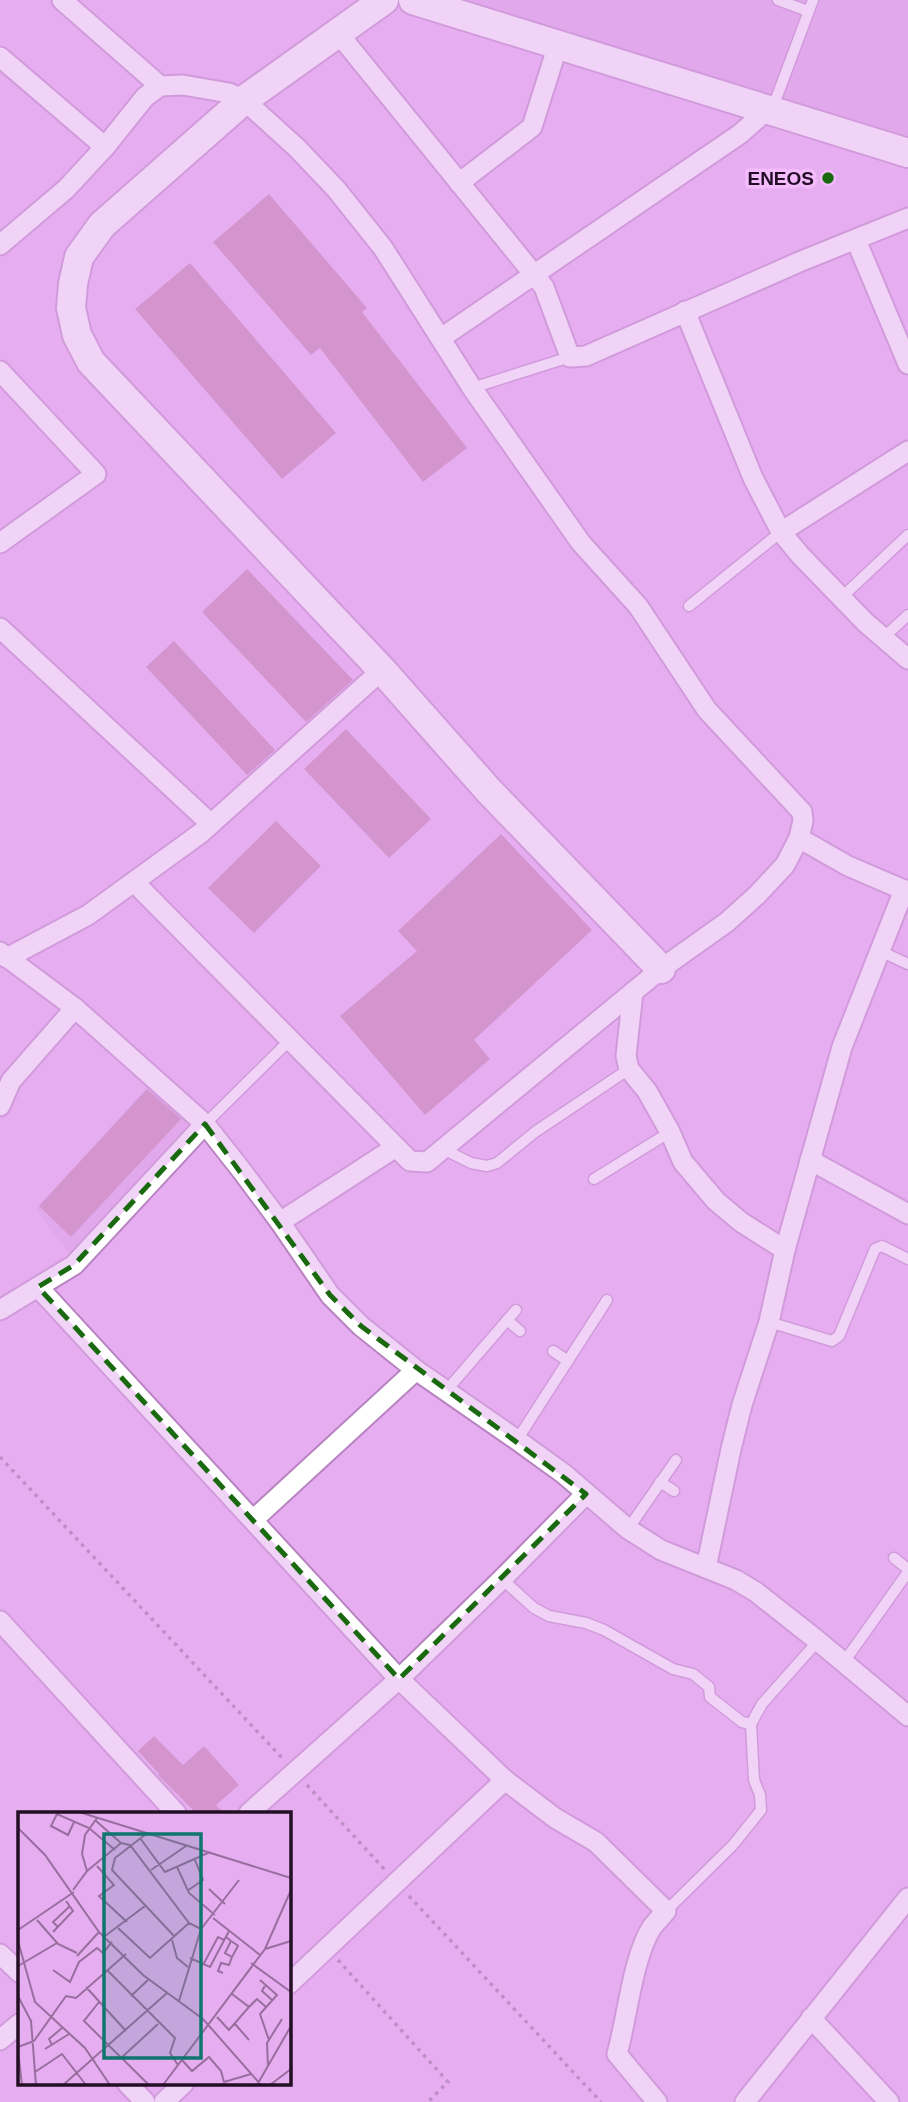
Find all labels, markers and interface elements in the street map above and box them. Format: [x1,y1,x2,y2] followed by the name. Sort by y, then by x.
[747,168,814,189] place label: ENEOS
[820,170,836,186] marker: ENEOS
[18,1812,290,2084] inset map

